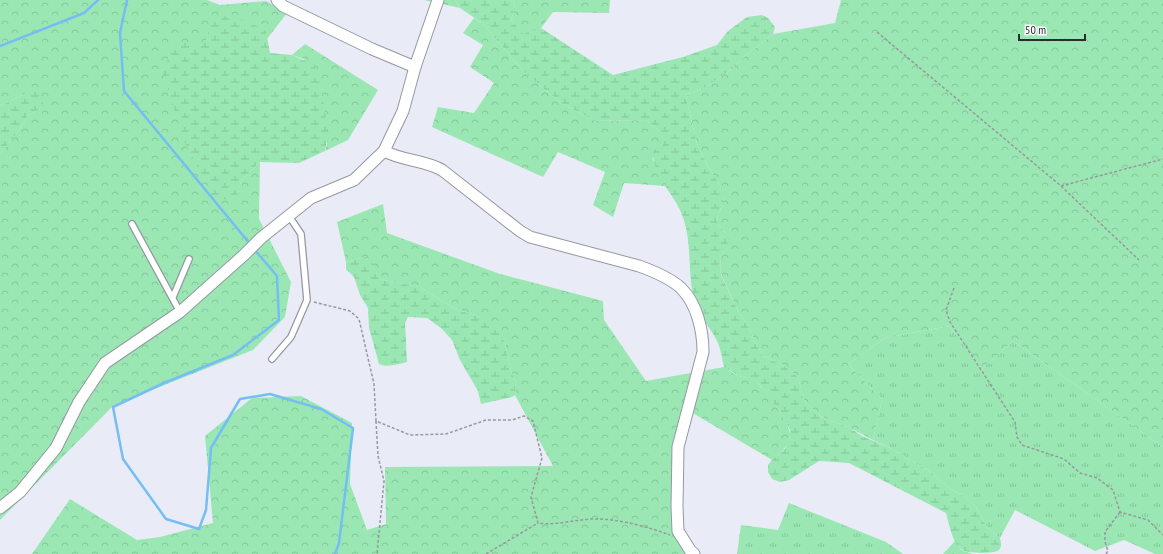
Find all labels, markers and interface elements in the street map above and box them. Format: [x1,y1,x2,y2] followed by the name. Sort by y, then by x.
[1019,16,1085,42] scale bar
[1025,22,1046,37] text: 50 m

